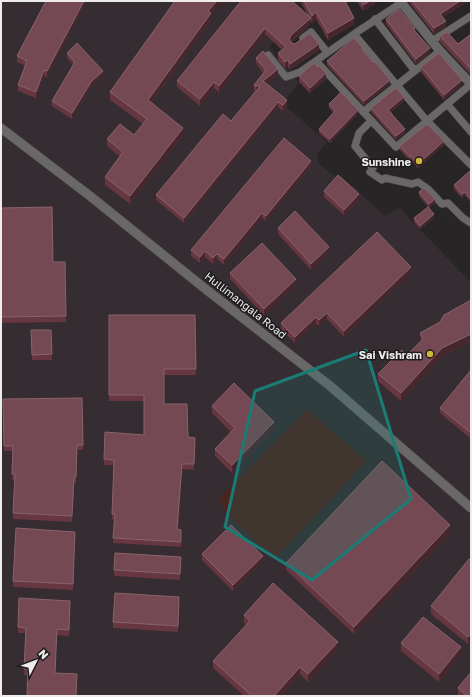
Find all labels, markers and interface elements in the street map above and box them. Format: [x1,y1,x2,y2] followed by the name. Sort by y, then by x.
[361,155,412,168] place label: Sunshine
[414,156,424,166] marker: Sunshine
[203,269,289,341] street label: Hullimangala Road
[359,348,422,361] place label: Sai Vishram
[425,349,435,359] marker: Sai Vishram
[16,641,56,681] north arrow
[36,647,51,661] text: N

